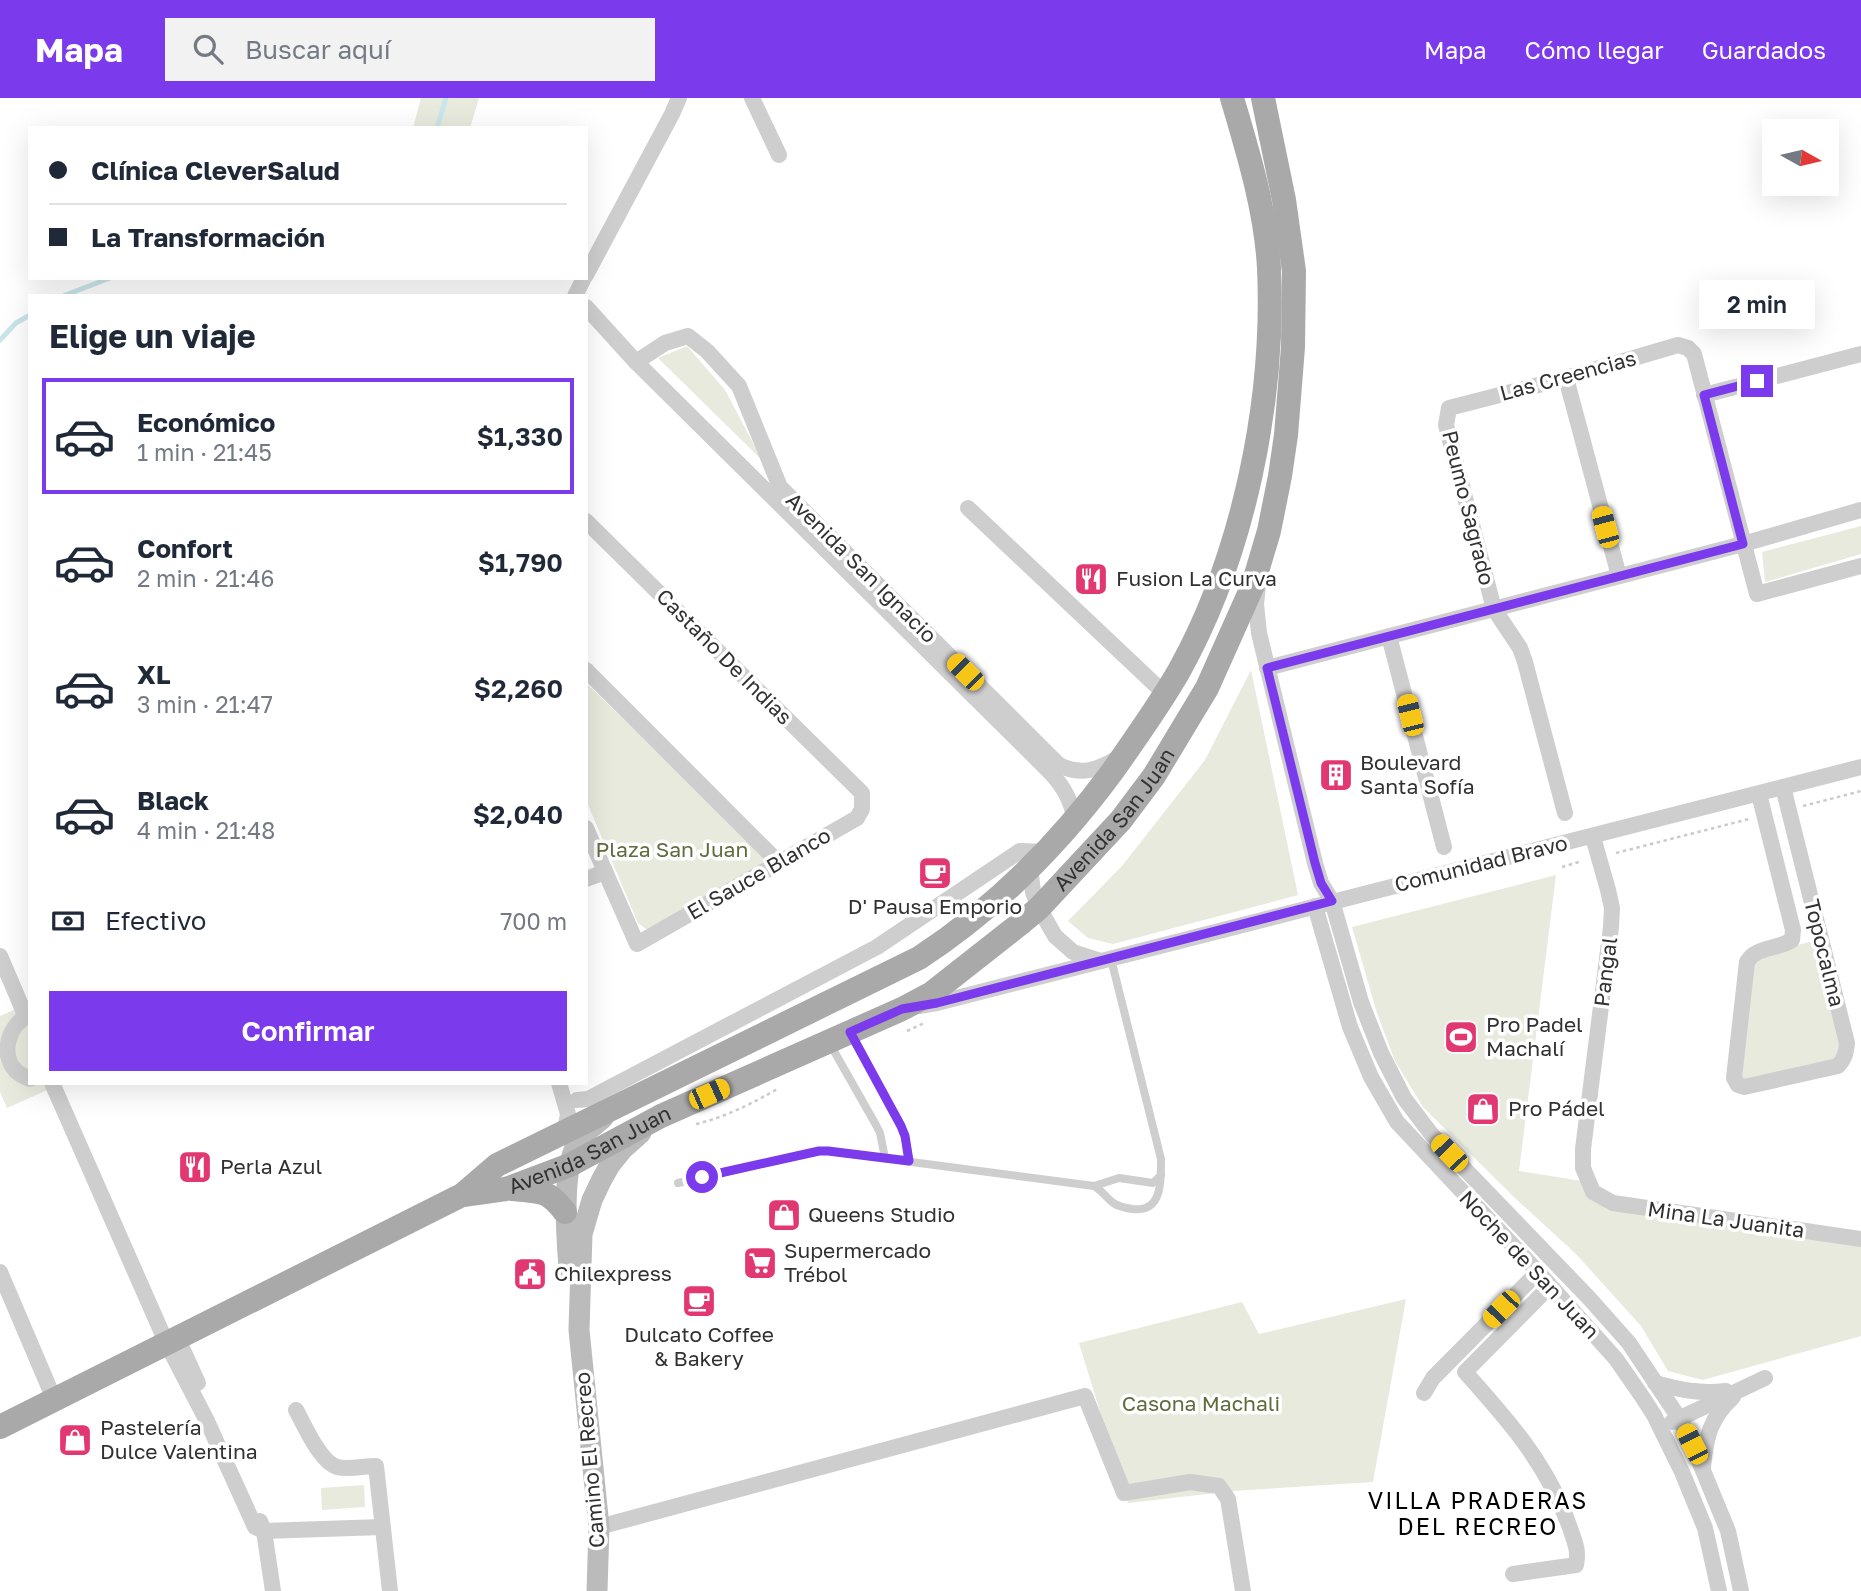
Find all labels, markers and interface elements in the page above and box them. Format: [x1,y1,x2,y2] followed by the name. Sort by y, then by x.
[165,18,655,81] search box
[35,30,123,69] text: Mapa
[189,30,227,68] icon: search
[245,34,391,65] text: Buscar aquí
[1424,35,1487,64] text: Mapa
[1525,35,1664,64] text: Cómo llegar
[1702,35,1826,64] text: Guardados
[1762,119,1839,196] north arrow
[1762,119,1839,196] map controls
[91,155,340,186] text: Clínica CleverSalud
[91,222,325,253] text: La Transformación
[1699,280,1815,328] callout: 2 min
[1727,290,1787,318] text: 2 min
[49,317,256,355] text: Elige un viaje
[1497,344,1639,406] street label: Las Creencias
[1741,365,1773,397] route end
[53,405,116,468] icon: car
[137,407,275,438] text: Económico
[477,421,563,452] text: $1,330
[1437,428,1501,588] street label: Peumo Sagrado
[137,438,272,466] text: 1 min · 21:45
[781,487,942,648] street label: Avenida San Ignacio
[1590,504,1621,550] car
[53,531,116,594] icon: car
[137,533,233,564] text: Confort
[478,547,563,578] text: $1,790
[1072,560,1110,598] restaurant icon: Fusion La Curva
[137,564,275,592] text: 2 min · 21:46
[1116,565,1277,591] place label: Fusion La Curva
[651,583,798,730] street label: Castaño De Indias
[943,650,988,694] car
[53,657,116,720] icon: car
[137,659,171,690] text: XL
[474,673,563,704] text: $2,260
[137,690,273,718] text: 3 min · 21:47
[1395,692,1426,738] car
[1048,743,1180,896] street label: Avenida San Juan
[1360,749,1475,799] place label: Boulevard Santa Sofía
[1317,756,1355,794] building icon: Boulevard Santa Sofía
[53,783,116,846] icon: car
[137,785,209,816] text: Black
[473,799,563,830] text: $2,040
[137,816,275,844] text: 4 min · 21:48
[682,822,835,925] street label: El Sauce Blanco
[1392,829,1570,897] street label: Comunidad Bravo
[596,836,748,862] park label: Plaza San Juan
[916,854,954,892] cafe icon: D' Pausa Emporio
[848,893,1022,919] place label: D' Pausa Emporio
[1799,896,1851,1009] street label: Topocalma
[49,902,87,940] icon: cash
[105,905,206,936] text: Efectivo
[500,907,567,935] text: 700 m
[1588,936,1622,1008] street label: Pangal
[49,991,567,1071] button: Confirmar
[1486,1011,1583,1061] place label: Pro Padel Machalí
[1442,1018,1480,1056] sports icon: Pro Padel Machalí
[686,1076,733,1112] car
[1464,1090,1502,1128] shop icon: Pro Pádel
[1508,1095,1605,1121] place label: Pro Pádel
[505,1099,675,1199] street label: Avenida San Juan
[1427,1131,1472,1175] car
[176,1148,214,1186] restaurant icon: Perla Azul
[220,1153,322,1179] place label: Perla Azul
[686,1161,718,1193] route start
[1454,1185,1605,1344] street label: Noche de San Juan
[1646,1195,1806,1243] street label: Mina La Juanita
[765,1196,803,1234] shop icon: Queens Studio
[808,1201,955,1227] place label: Queens Studio
[784,1237,931,1287] place label: Supermercado Trébol
[741,1244,779,1282] supermarket icon: Supermercado Trébol
[511,1255,549,1293] public building icon: Chilexpress
[554,1260,672,1286] place label: Chilexpress
[680,1282,718,1320] cafe icon: Dulcato Coffee & Bakery
[1479,1287,1524,1331] car
[624,1321,774,1371] place label: Dulcato Coffee & Bakery
[568,1371,610,1549] street label: Camino El Recreo
[1122,1390,1280,1416] park label: Casona Machali
[100,1414,258,1464] place label: Pastelería Dulce Valentina
[56,1421,94,1459] shop icon: Pastelería Dulce Valentina
[1674,1421,1711,1467] car
[1368,1486,1588,1540] district label: VILLA PRADERAS DEL RECREO

